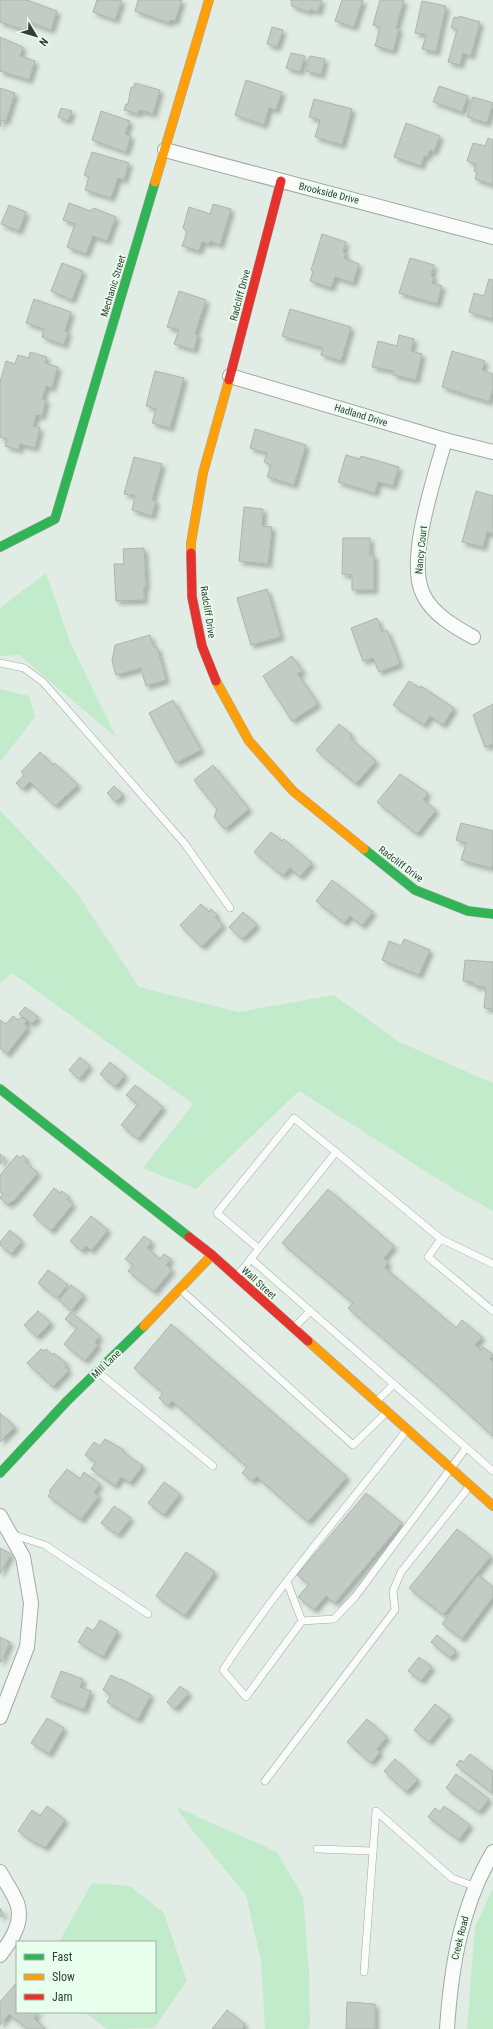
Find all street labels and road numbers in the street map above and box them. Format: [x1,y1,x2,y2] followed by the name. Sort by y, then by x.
[298,180,361,206] street label: Brookside Drive
[98,254,128,318] street label: Mechanic Street
[228,268,252,322] street label: Radcliff Drive
[333,402,389,428] street label: Hadland Drive
[413,525,429,575] street label: Nancy Court
[198,585,218,639] street label: Radcliff Drive
[377,844,426,884] street label: Radcliff Drive
[239,1265,279,1301] street label: Wall Street
[89,1347,123,1380] street label: Mill Lane
[449,1915,471,1961] street label: Creek Road

